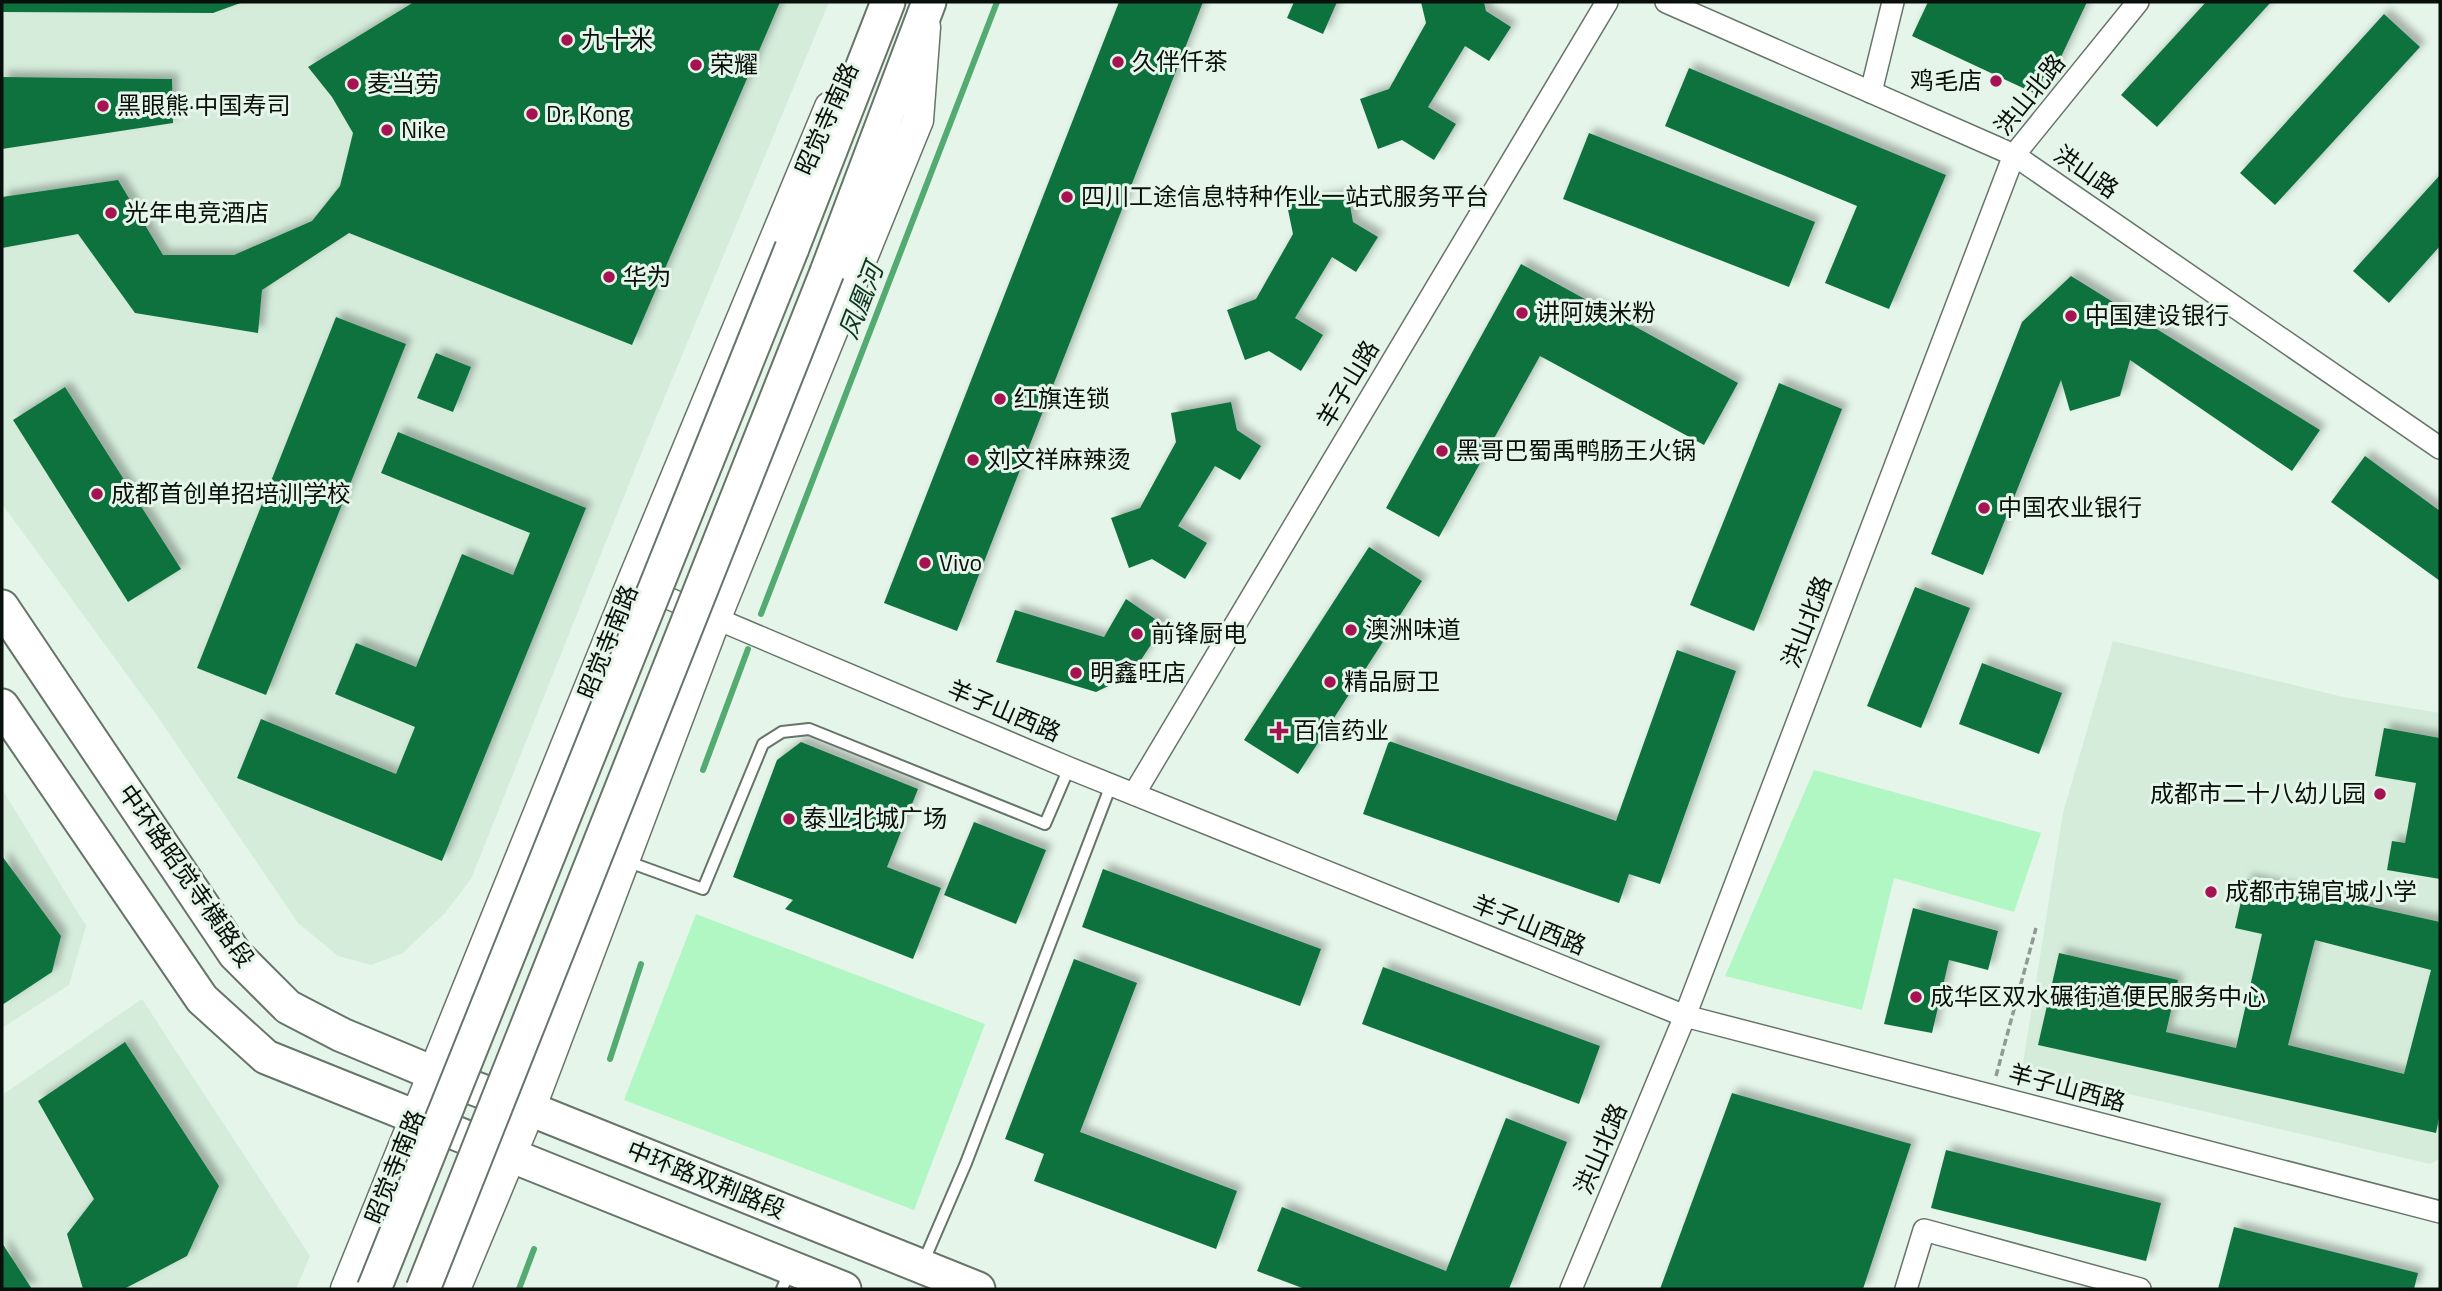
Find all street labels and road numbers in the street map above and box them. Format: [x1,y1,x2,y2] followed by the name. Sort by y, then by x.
[1985,46,2073,143] street label: 洪山北路
[785,56,867,181] street label: 昭觉寺南路
[2047,136,2126,207] street label: 洪山路
[1307,333,1387,434] street label: 羊子山路
[1772,570,1840,673] street label: 洪山北路
[568,579,646,704] street label: 昭觉寺南路
[942,670,1067,750] street label: 羊子山西路
[110,777,264,974] street label: 中环路昭觉寺横路段
[1467,885,1592,963] street label: 羊子山西路
[2005,1054,2130,1120] street label: 羊子山西路
[1565,1097,1635,1200] street label: 洪山北路
[355,1104,433,1229] street label: 昭觉寺南路
[622,1131,791,1227] street label: 中环路双荆路段

